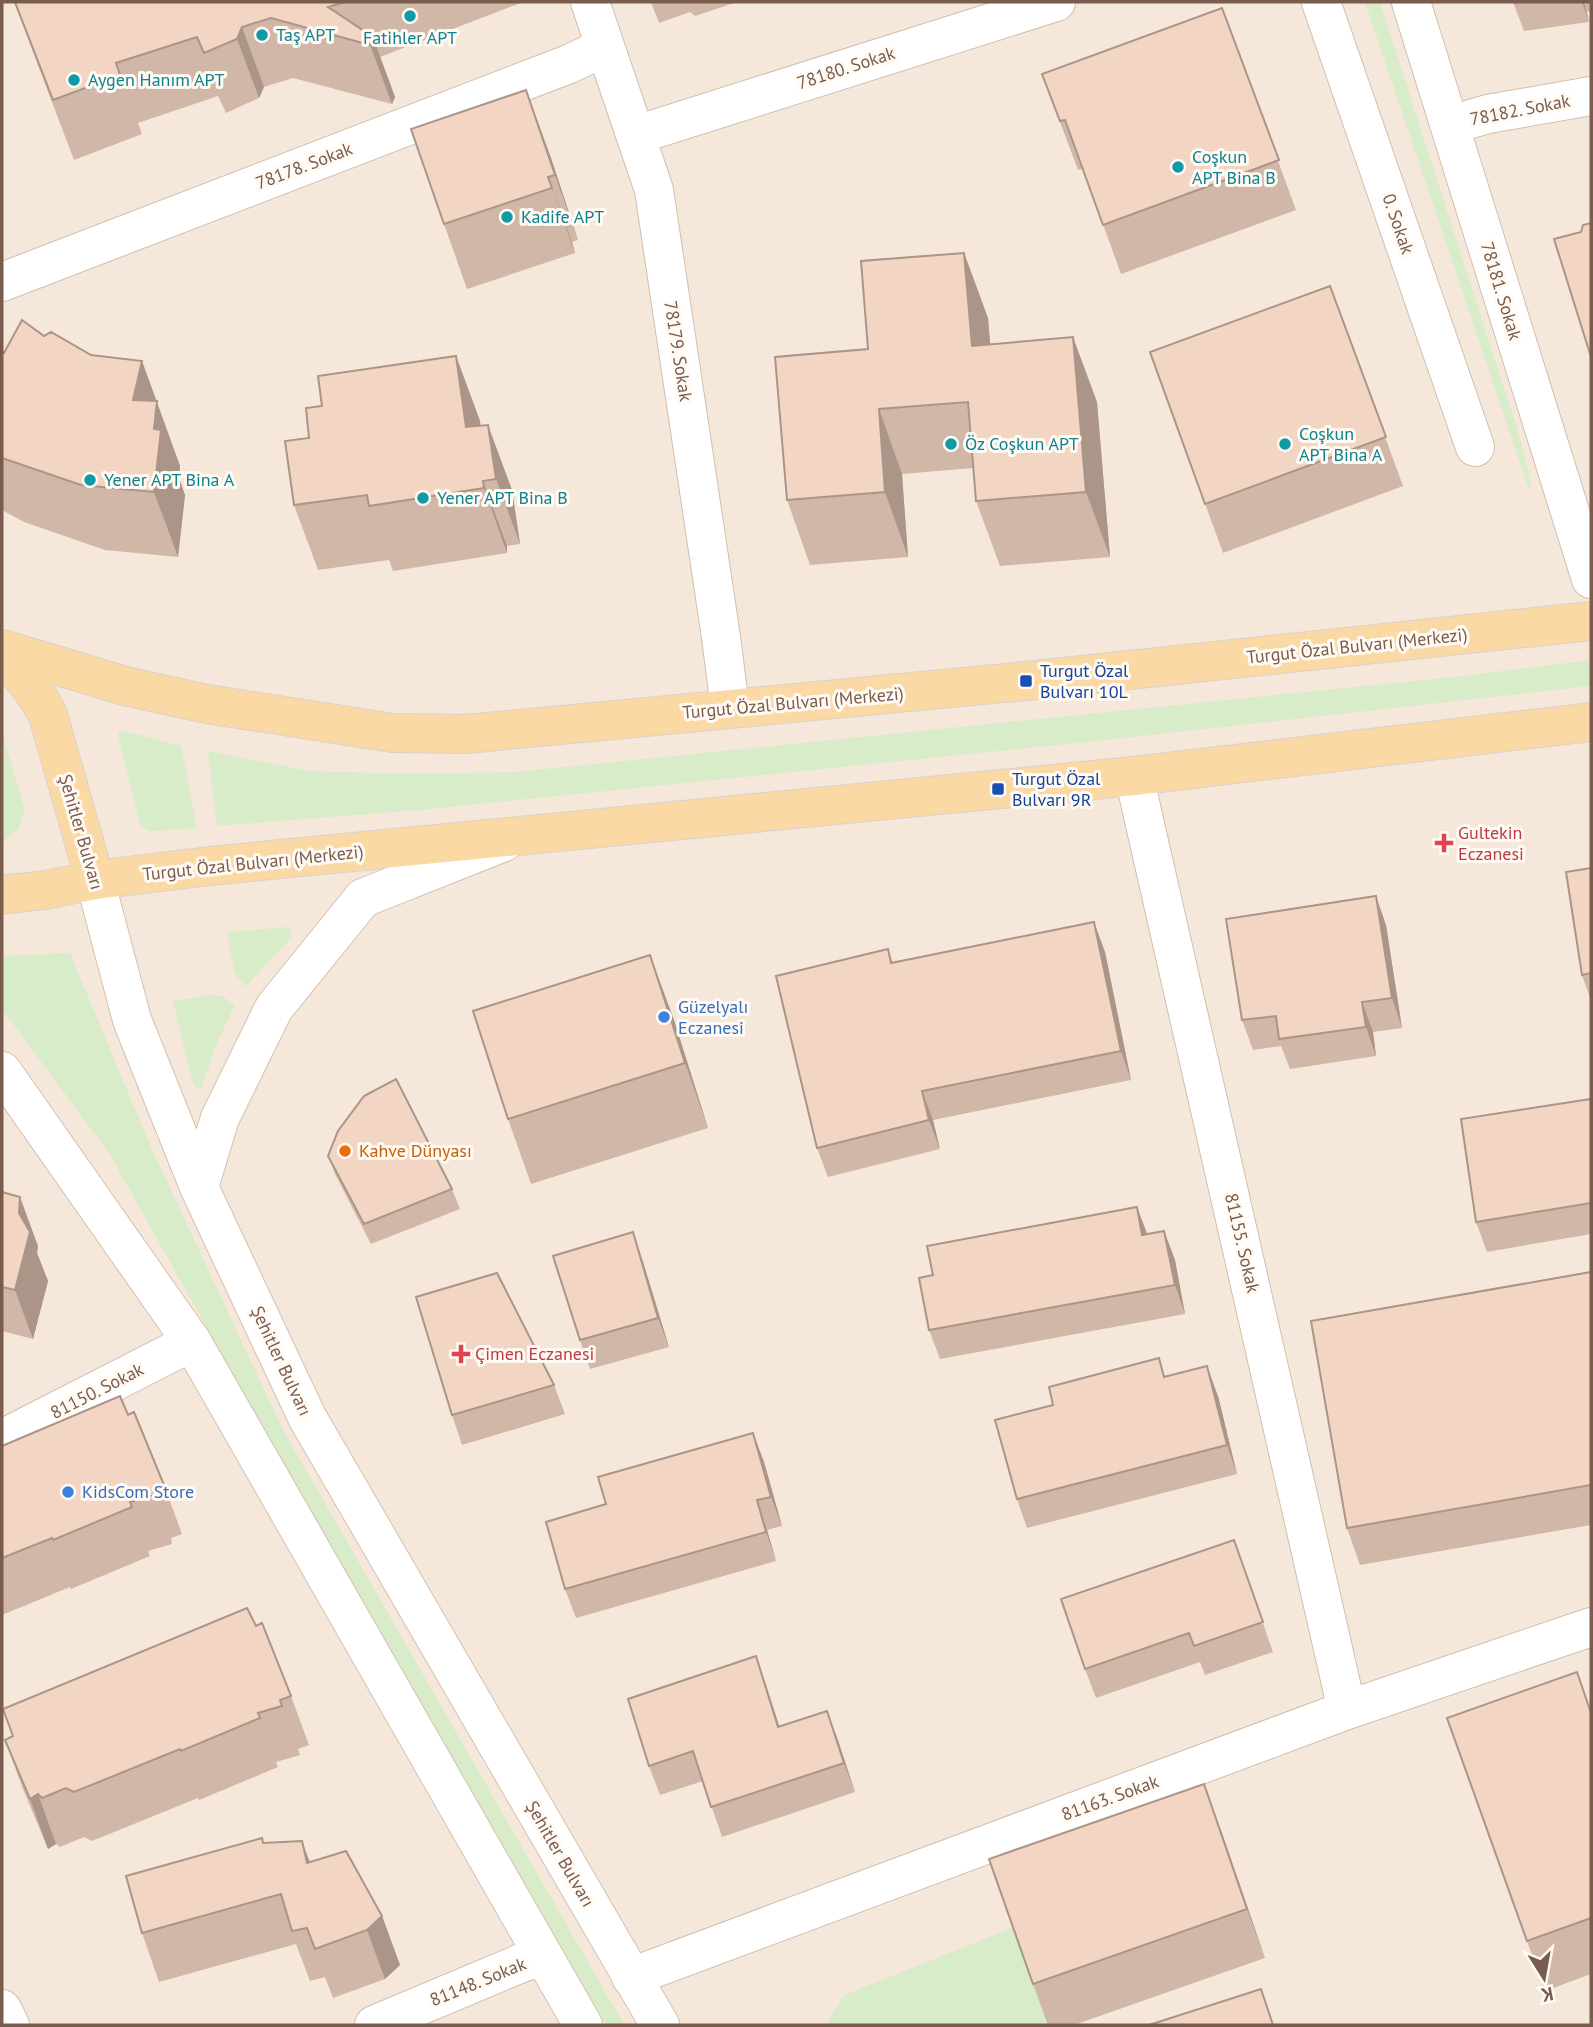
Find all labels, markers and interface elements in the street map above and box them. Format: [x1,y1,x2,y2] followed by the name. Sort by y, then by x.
[402,8,418,24] marker: Fatihler APT
[276,23,335,46] place label: Taş APT
[363,26,457,49] place label: Fatihler APT
[254,27,270,43] marker: Taş APT
[794,41,898,94] street label: 78180. Sokak
[88,68,224,91] place label: Aygen Hanım APT
[66,72,82,88] marker: Aygen Hanım APT
[1468,88,1572,130] street label: 78182. Sokak
[252,136,356,194] street label: 78178. Sokak
[1192,145,1276,189] place label: Coşkun APT Bina B
[1170,159,1186,175] marker: Coşkun APT Bina B
[1377,191,1420,257] street label: 0. Sokak
[521,205,604,228] place label: Kadife APT
[499,209,515,225] marker: Kadife APT
[1476,239,1527,343] street label: 78181. Sokak
[659,299,698,403] street label: 78179. Sokak
[1299,422,1383,466] place label: Coşkun APT Bina A
[965,432,1079,455] place label: Öz Coşkun APT
[943,436,959,452] marker: Öz Coşkun APT
[1277,436,1293,452] marker: Coşkun APT Bina A
[104,468,235,491] place label: Yener APT Bina A
[82,472,98,488] marker: Yener APT Bina A
[437,486,568,509] place label: Yener APT Bina B
[415,490,431,506] marker: Yener APT Bina B
[1245,622,1468,669] street label: Turgut Özal Bulvarı (Merkezi)
[1040,659,1129,703] place label: Turgut Özal Bulvarı 10L
[1018,673,1034,689] marker: Turgut Özal Bulvarı 10L
[681,681,904,724] street label: Turgut Özal Bulvarı (Merkezi)
[1012,767,1101,811] place label: Turgut Özal Bulvarı 9R
[54,772,109,892] street label: Şehitler Bulvarı
[990,781,1006,797] marker: Turgut Özal Bulvarı 9R
[1458,821,1524,865] place label: Gultekin Eczanesi
[1436,835,1452,851] marker: Gultekin Eczanesi
[141,839,364,886] street label: Turgut Özal Bulvarı (Merkezi)
[678,995,748,1039] place label: Güzelyalı Eczanesi
[656,1009,672,1025] marker: Güzelyalı Eczanesi
[359,1139,472,1162] place label: Kahve Dünyası
[337,1143,353,1159] marker: Kahve Dünyası
[1220,1191,1265,1295] street label: 81155. Sokak
[246,1302,317,1419] street label: Şehitler Bulvarı
[475,1342,594,1365] place label: Çimen Eczanesi
[453,1346,469,1362] marker: Çimen Eczanesi
[46,1357,148,1424] street label: 81150. Sokak
[82,1480,194,1503] place label: KidsCom Store
[60,1484,76,1500] marker: KidsCom Store
[1058,1769,1162,1826] street label: 81163. Sokak
[521,1797,600,1911] street label: Şehitler Bulvarı
[1509,1943,1579,2013] north arrow
[426,1952,530,2011] street label: 81148. Sokak
[1539,1982,1555,2008] text: K

